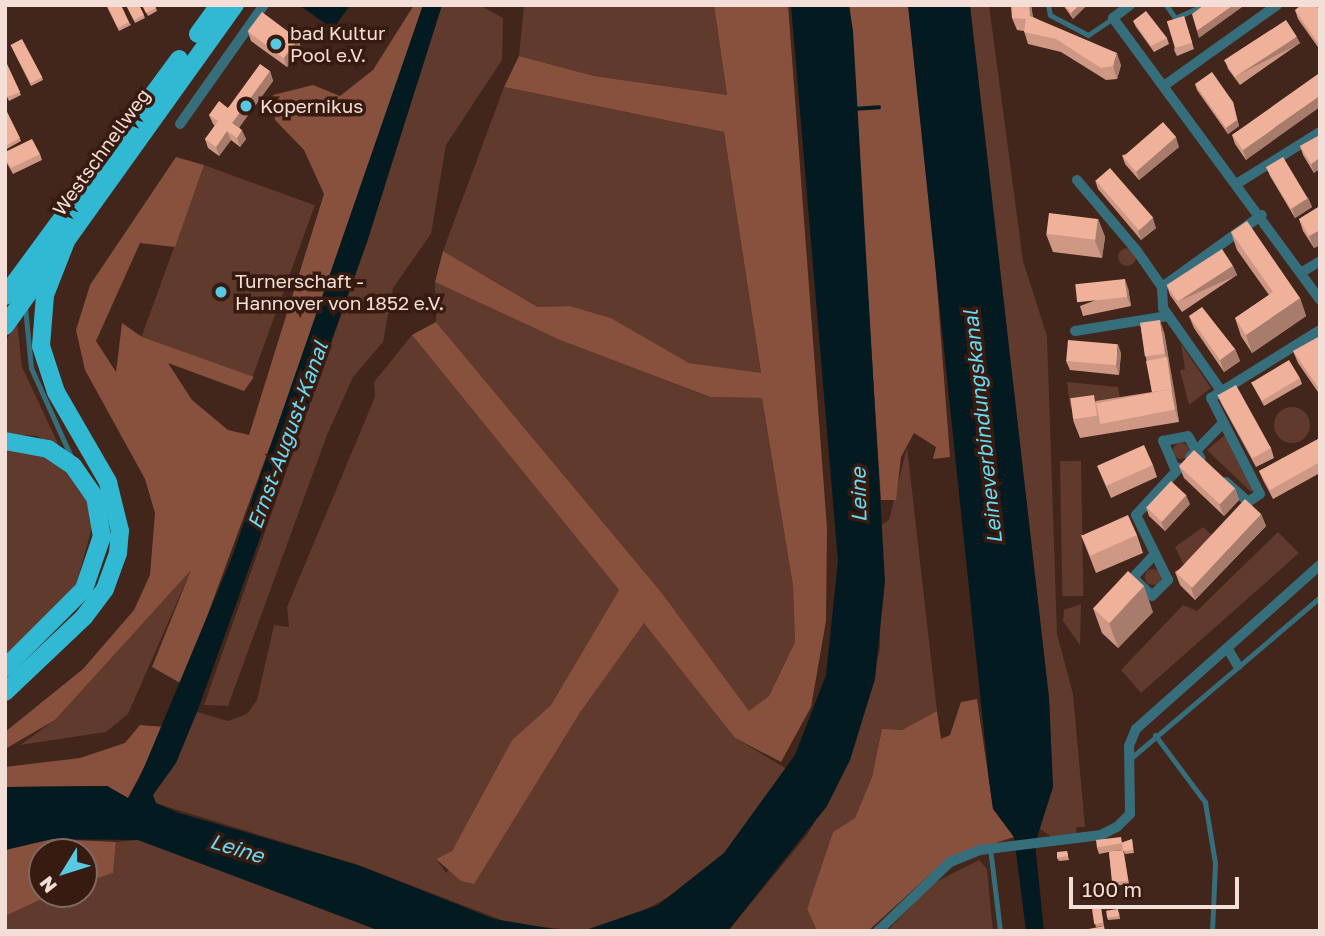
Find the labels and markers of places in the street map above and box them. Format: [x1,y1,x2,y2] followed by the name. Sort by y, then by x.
[290,22,385,66] place label: bad Kultur Pool e.V.
[268,36,284,52] marker: bad Kultur Pool e.V.
[260,95,363,117] place label: Kopernikus
[238,98,254,114] marker: Kopernikus
[235,270,444,314] place label: Turnerschaft - Hannover von 1852 e.V.
[213,284,229,300] marker: Turnerschaft - Hannover von 1852 e.V.

